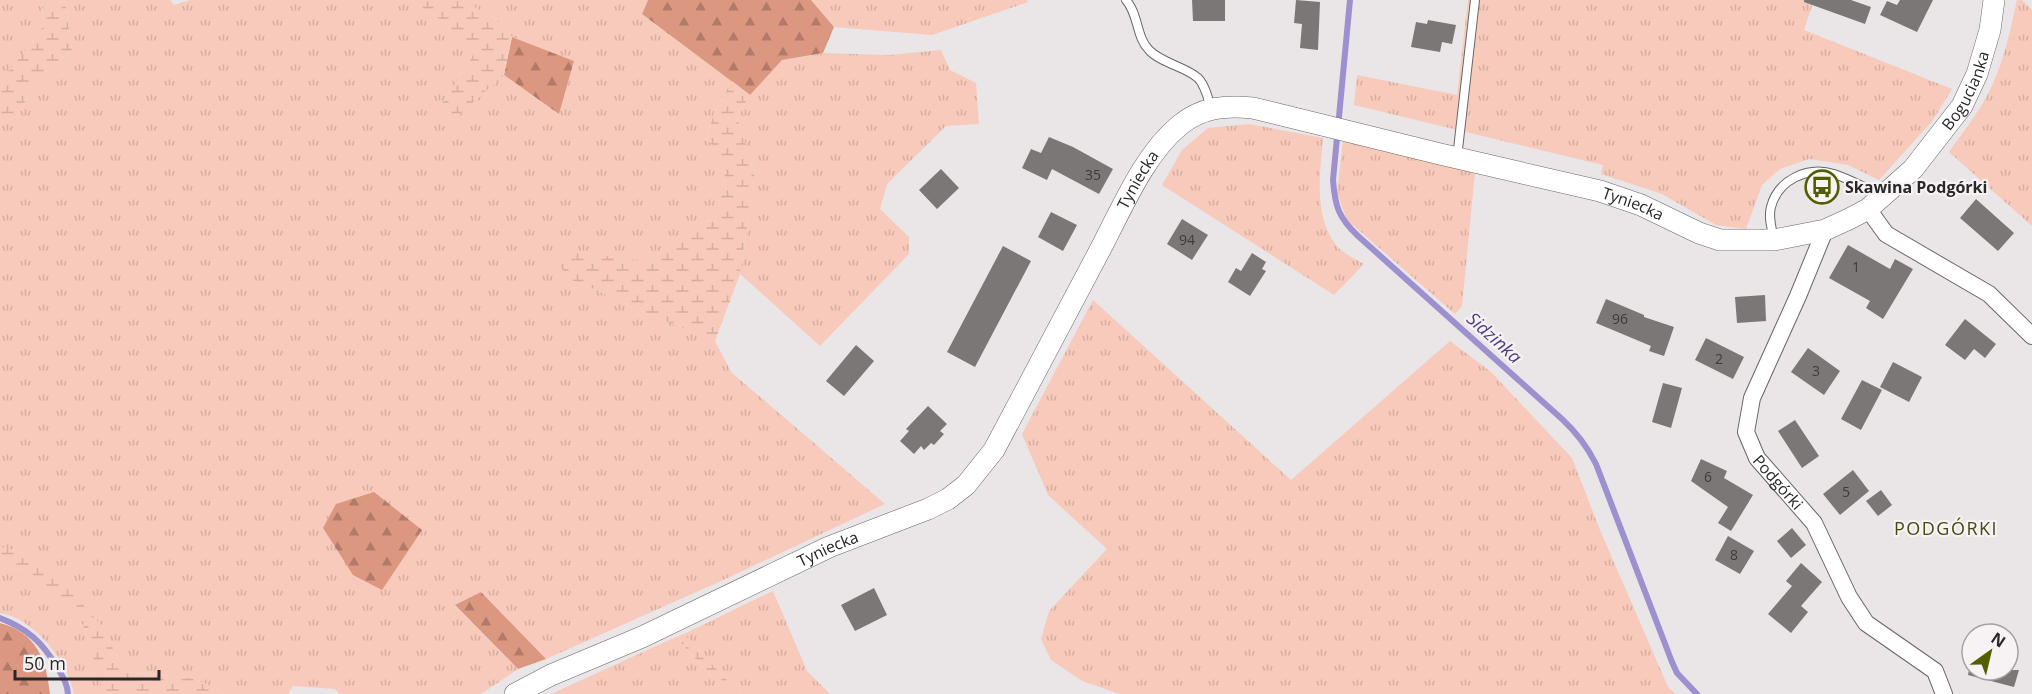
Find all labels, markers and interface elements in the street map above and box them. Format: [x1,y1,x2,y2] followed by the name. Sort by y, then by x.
[1936,48,1994,134] street label: Bogucianka
[1112,146,1163,213] street label: Tyniecka
[1085,165,1101,184] house number: 35
[1804,169,1840,205] bus stop icon: Skawina Podgórki
[1845,176,1987,198] place label: Skawina Podgórki
[1599,182,1668,225] street label: Tyniecka
[1179,230,1195,249] house number: 94
[1852,257,1860,276] house number: 1
[1462,306,1527,368] water label: Sidzinka
[1612,309,1628,328] house number: 96
[1715,349,1723,368] house number: 2
[1812,361,1820,380] house number: 3
[1748,450,1808,514] street label: Podgórki
[1704,467,1712,486] house number: 6
[1842,482,1850,501] house number: 5
[1894,516,1998,540] district label: PODGÓRKI
[793,526,861,572] street label: Tyniecka
[1730,545,1738,564] house number: 8
[1960,622,2020,682] north arrow
[1987,627,2010,652] text: N
[15,643,159,681] scale bar
[24,651,66,675] text: 50 m

